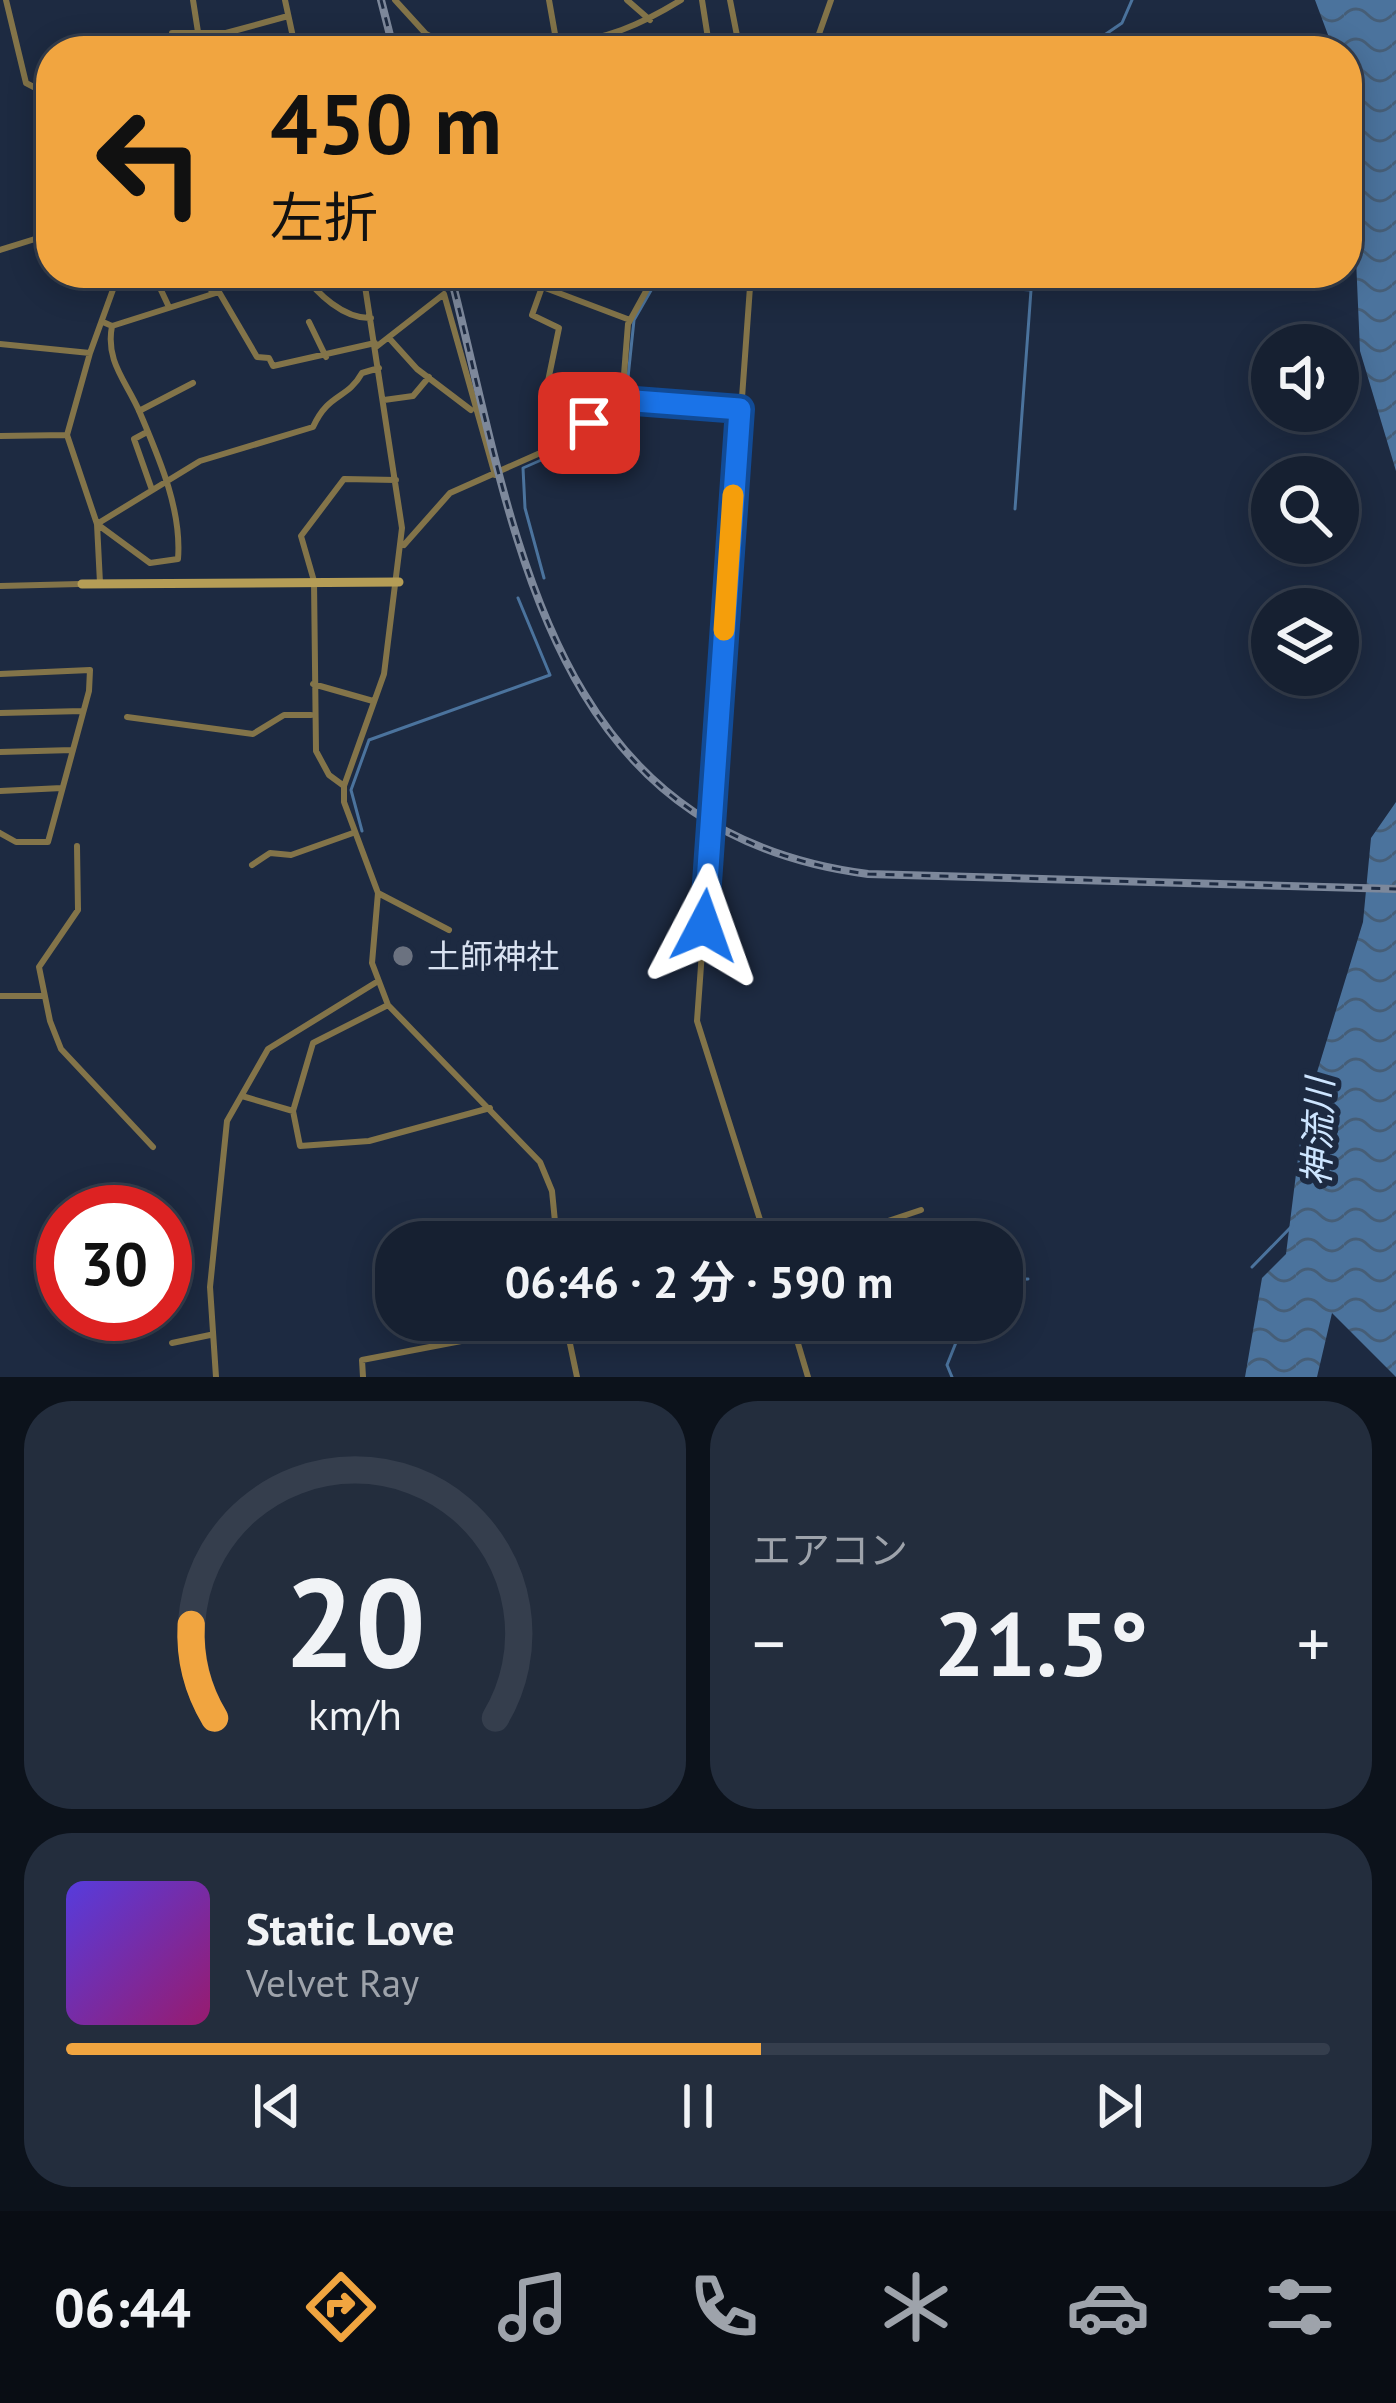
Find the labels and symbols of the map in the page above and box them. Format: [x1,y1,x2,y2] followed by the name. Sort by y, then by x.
[538,372,640,474] pin
[641,863,767,989] position arrow
[427,934,559,977] place label: 土師神社
[390,943,416,969] marker: 土師神社
[1292,1073,1343,1187] water label: 神流川
[36,1185,192,1341] speed limit sign: 30

